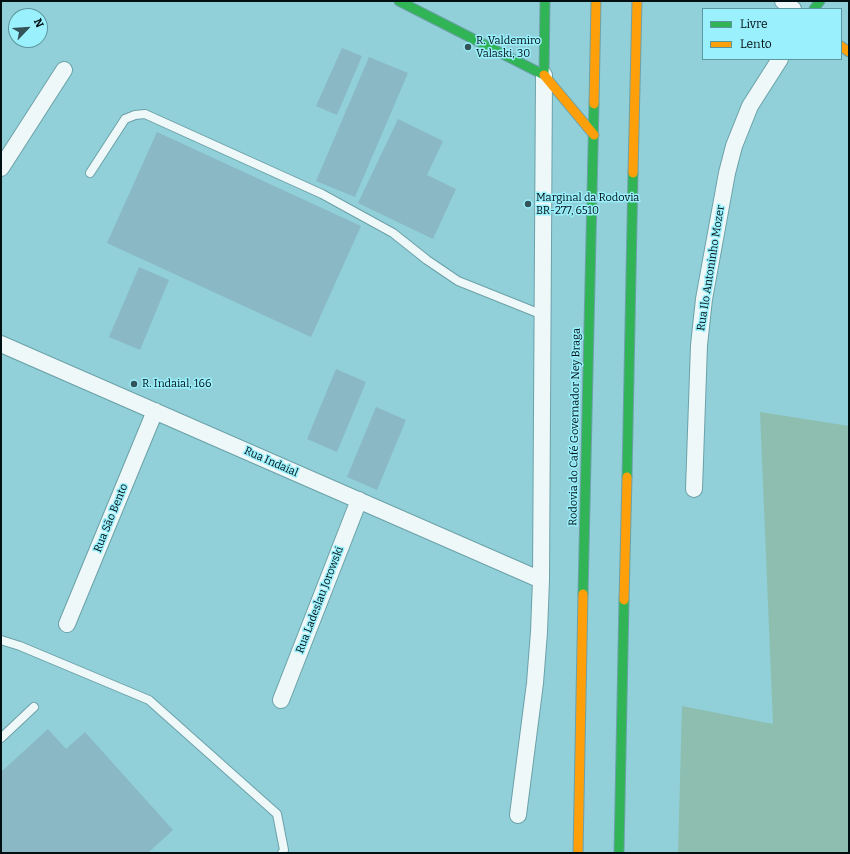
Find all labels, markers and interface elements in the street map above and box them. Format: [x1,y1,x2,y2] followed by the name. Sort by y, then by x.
[8,8,48,48] north arrow
[702,8,842,60] legend
[31,17,46,30] text: N
[740,17,768,31] text: Livre
[476,34,541,60] place label: R. Valdemiro Valaski, 30
[740,37,772,51] text: Lento
[463,42,473,52] marker: R. Valdemiro Valaski, 30
[536,191,639,217] place label: Marginal da Rodovia BR-277, 6510
[523,199,533,209] marker: Marginal da Rodovia BR-277, 6510
[695,204,727,332] street label: Rua Ilo Antoninho Mozer
[567,328,583,526] street label: Rodovia do Café Governador Ney Braga
[142,377,211,391] place label: R. Indaial, 166
[129,379,139,389] marker: R. Indaial, 166
[242,444,300,480] street label: Rua Indaial
[91,482,131,554] street label: Rua São Bento
[293,545,347,655] street label: Rua Ladeslau Jorowski

